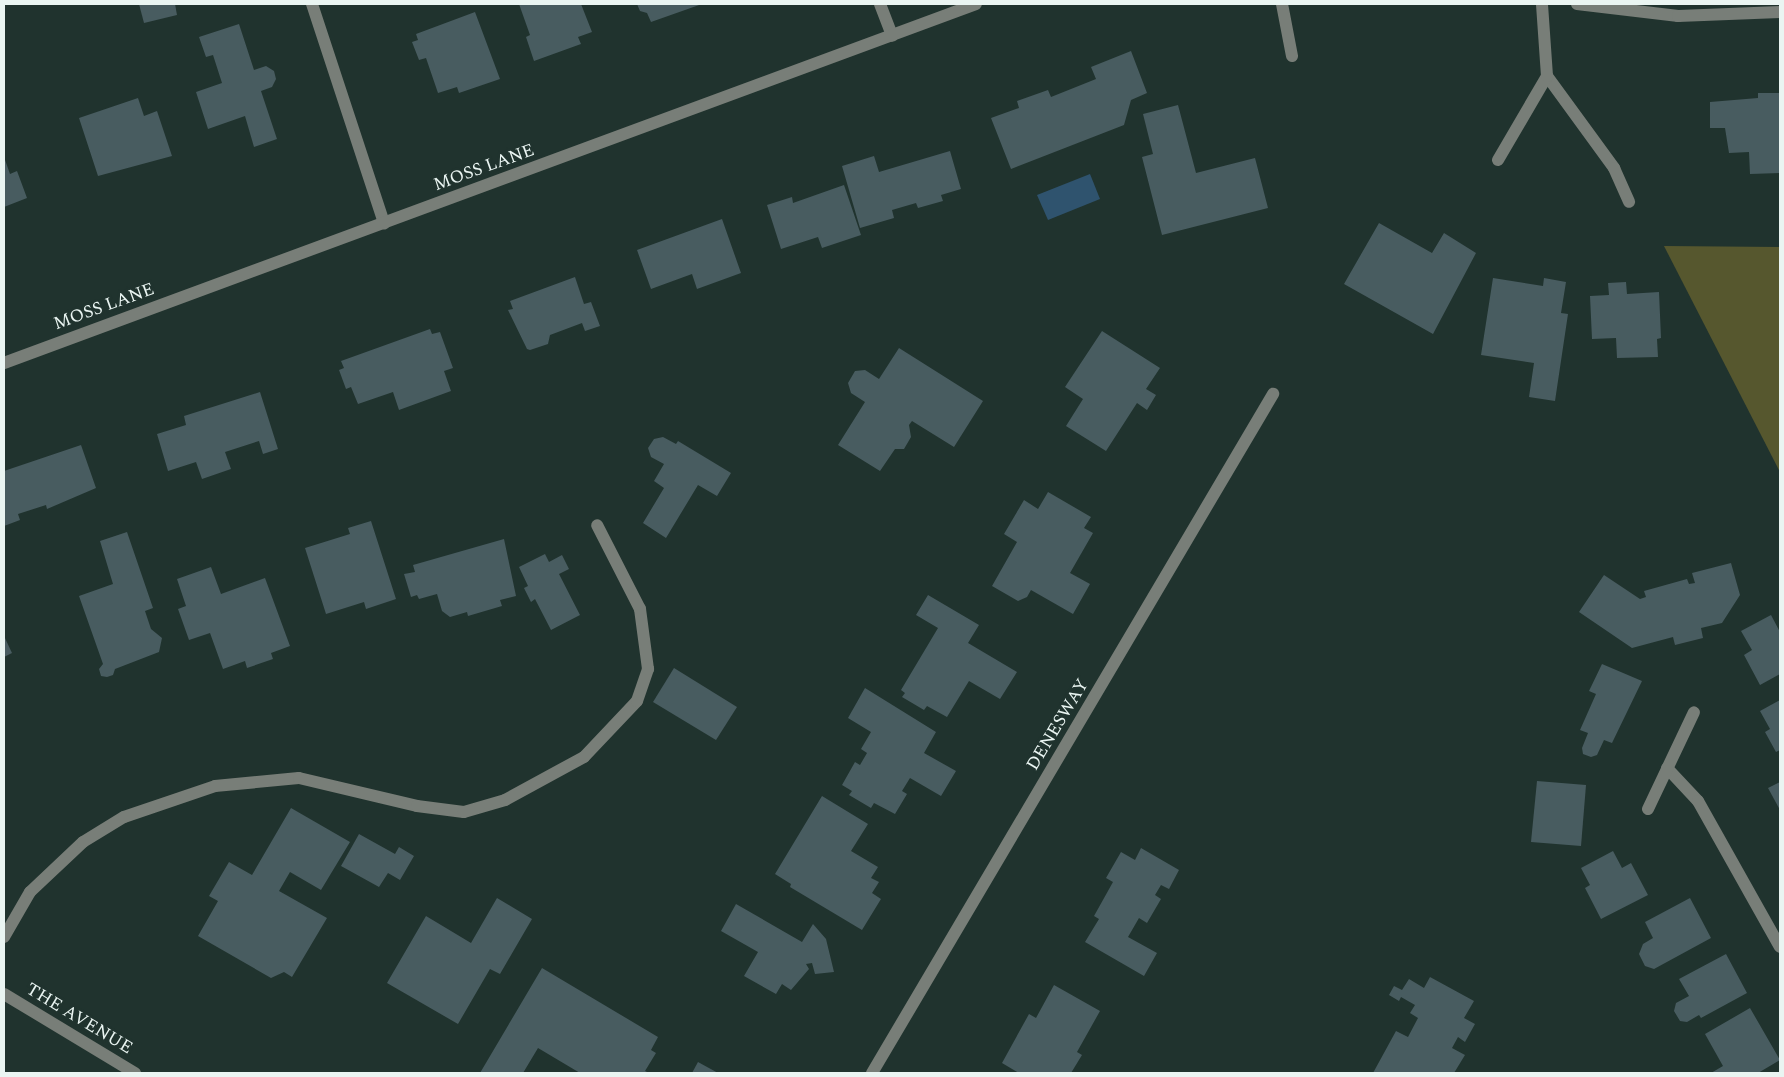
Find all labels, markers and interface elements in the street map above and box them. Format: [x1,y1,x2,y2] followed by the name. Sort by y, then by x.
[431,140,537,196] street label: MOSS LANE
[51,279,157,335] street label: MOSS LANE
[1022,675,1094,775] street label: DENESWAY
[22,979,136,1059] street label: THE AVENUE

